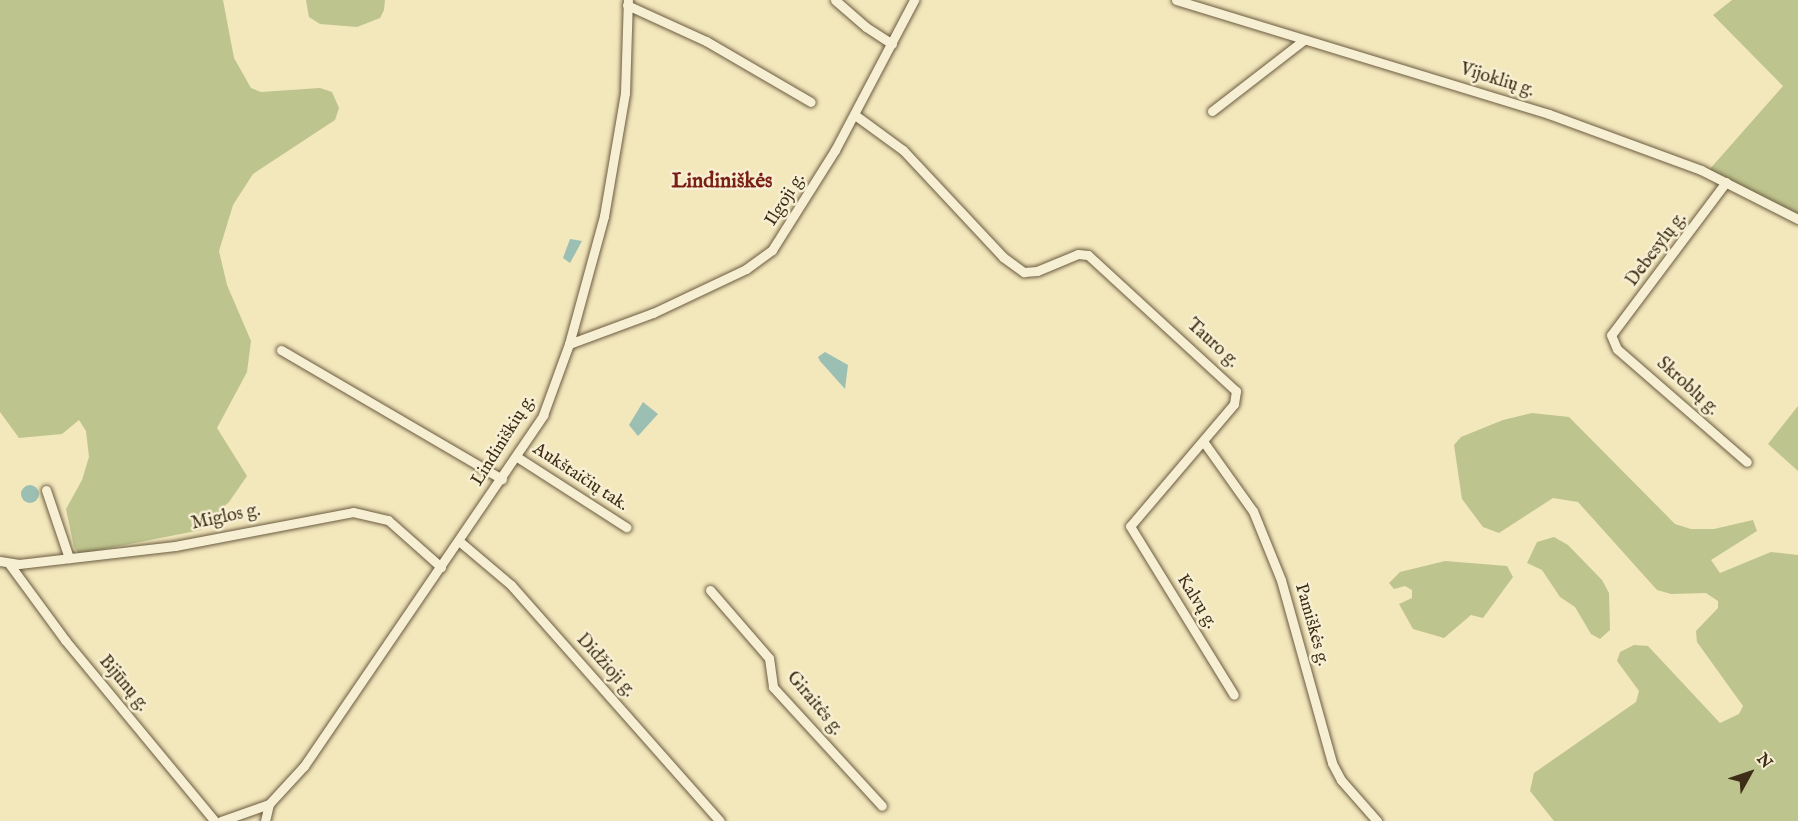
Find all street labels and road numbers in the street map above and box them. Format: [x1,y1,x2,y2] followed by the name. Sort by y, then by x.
[1457,59,1537,103] street label: Vijoklių g.
[761,169,811,231] street label: Ilgoji g.
[1622,209,1692,291] street label: Debesylų g.
[1182,315,1242,373] street label: Tauro g.
[1651,353,1723,421] street label: Skroblų g.
[467,391,541,491] street label: Lindiniškių g.
[528,439,632,517] street label: Aukštaičių tak.
[190,500,262,536] street label: Miglos g.
[1171,571,1221,633] street label: Kalvų g.
[1289,581,1333,669] street label: Pamiškės g.
[571,630,639,702] street label: Didžioji g.
[93,652,153,716] street label: Bijūnų g.
[781,668,847,740] street label: Giraitės g.

